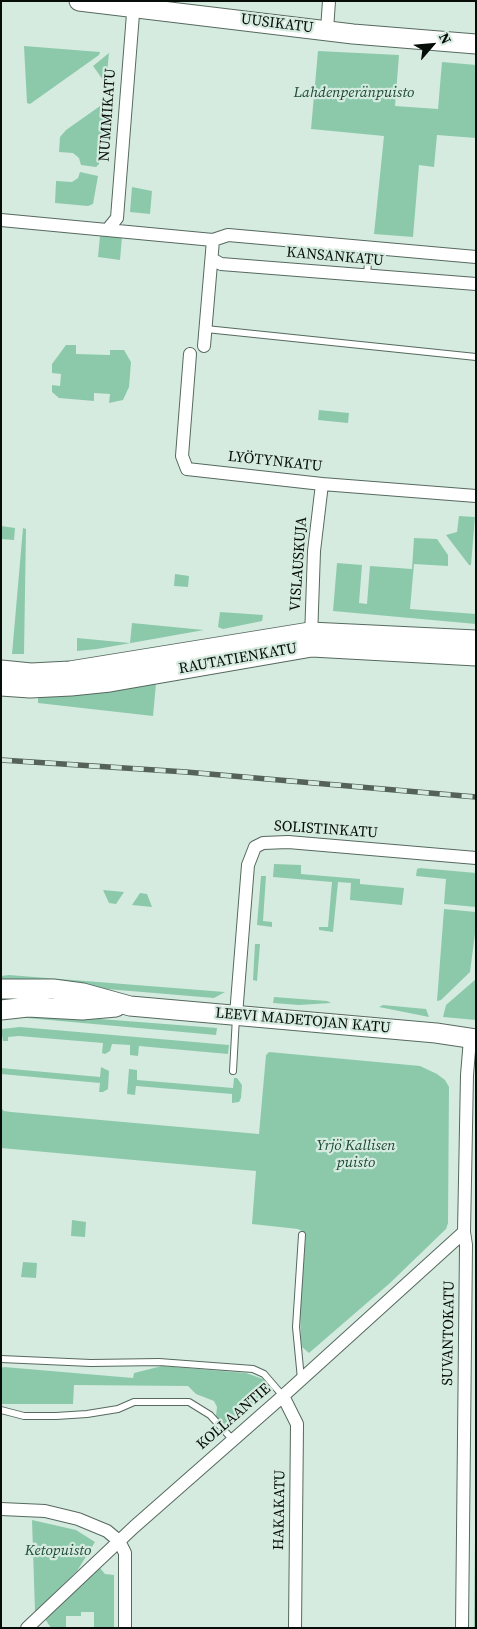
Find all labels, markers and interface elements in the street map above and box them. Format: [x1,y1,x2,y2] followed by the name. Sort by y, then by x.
[240,11,314,37] street label: UUSIKATU
[407,20,457,70] north arrow
[434,29,457,47] text: N
[96,68,120,162] street label: NUMMIKATU
[294,84,414,102] park label: Lahdenperänpuisto
[285,244,385,270] street label: KANSANKATU
[227,448,323,476] street label: LYÖTYNKATU
[287,516,311,612] street label: VISLAUSKUJA
[177,640,299,678] street label: RAUTATIENKATU
[273,817,379,843] street label: SOLISTINKATU
[215,1004,391,1038] street label: LEEVI MADETOJAN KATU
[317,1137,395,1172] park label: Yrjö Kallisen puisto
[439,1280,459,1386] street label: SUVANTOKATU
[193,1380,275,1454] street label: KOLLAANTIE
[270,1470,290,1550] street label: HAKAKATU
[25,1542,91,1560] park label: Ketopuisto

